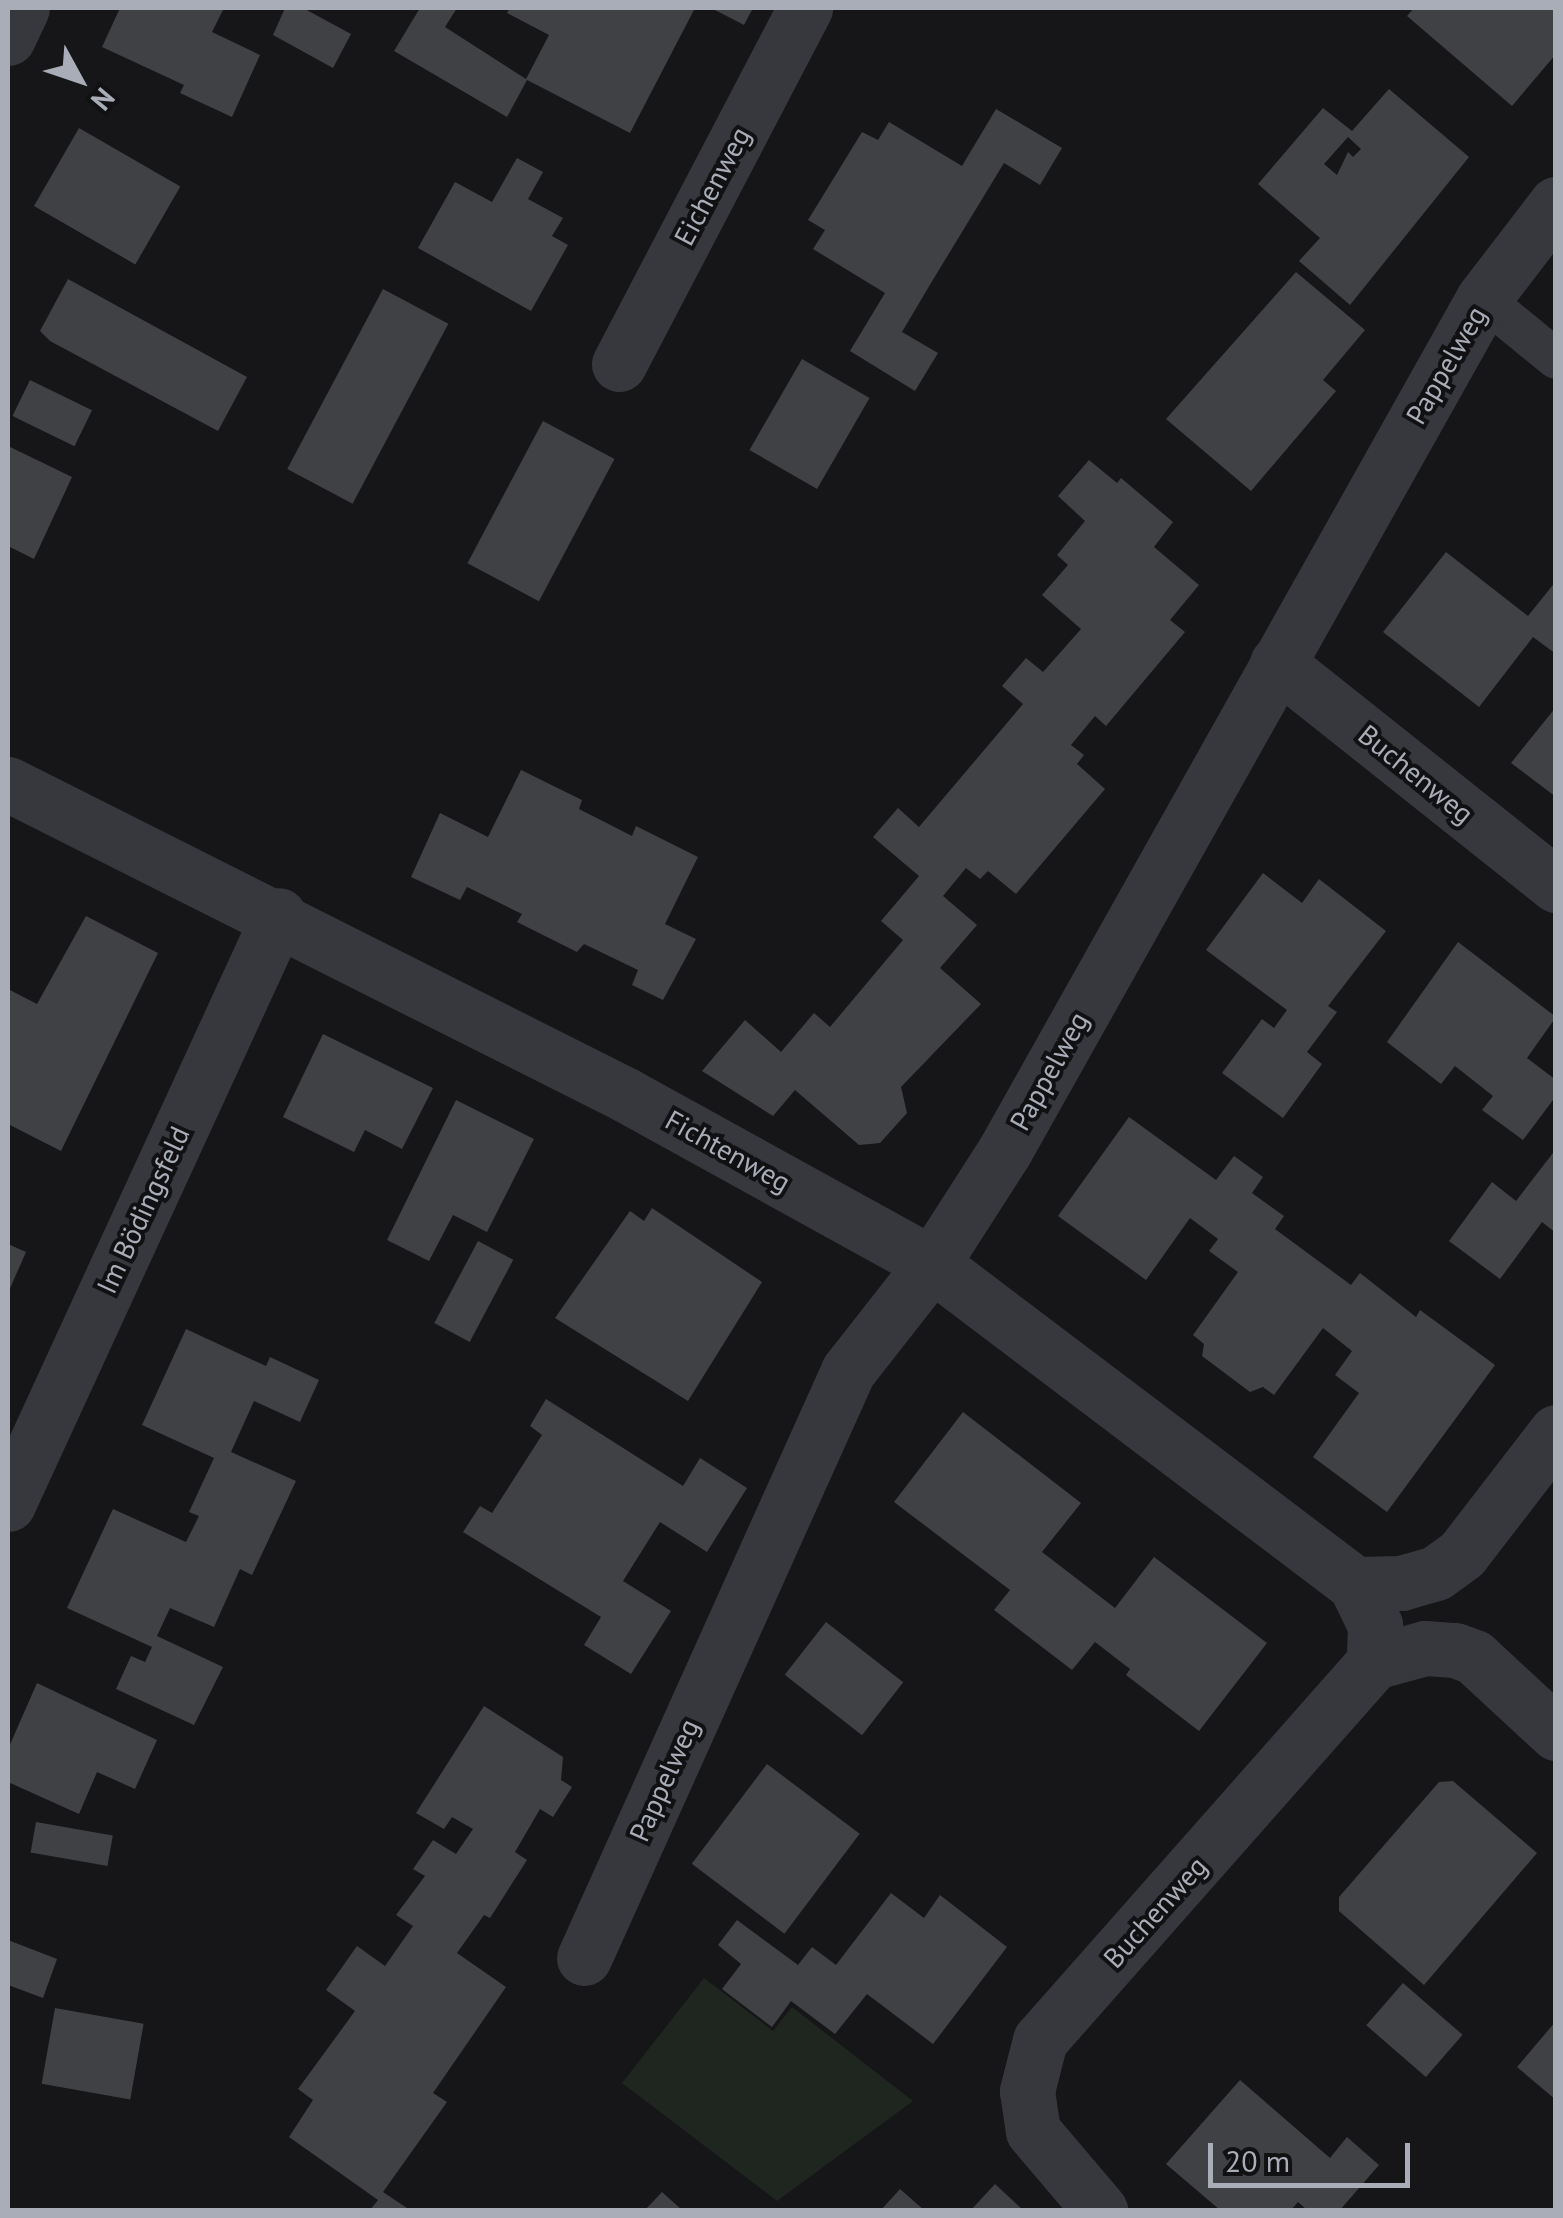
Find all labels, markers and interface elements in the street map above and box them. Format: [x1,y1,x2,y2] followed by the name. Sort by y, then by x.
[30,30,130,130] north arrow
[83,81,123,119] text: N
[667,121,757,251] street label: Eichenweg
[1399,300,1493,430] street label: Pappelweg
[1352,717,1480,831] street label: Buchenweg
[1003,1006,1095,1136] street label: Pappelweg
[660,1103,796,1199] street label: Fichtenweg
[90,1121,196,1299] street label: Im Bödingsfeld
[622,1714,706,1846] street label: Pappelweg
[1096,1849,1214,1975] street label: Buchenweg
[1213,2123,1416,2185] scale bar
[1225,2141,1290,2180] text: 20 m

